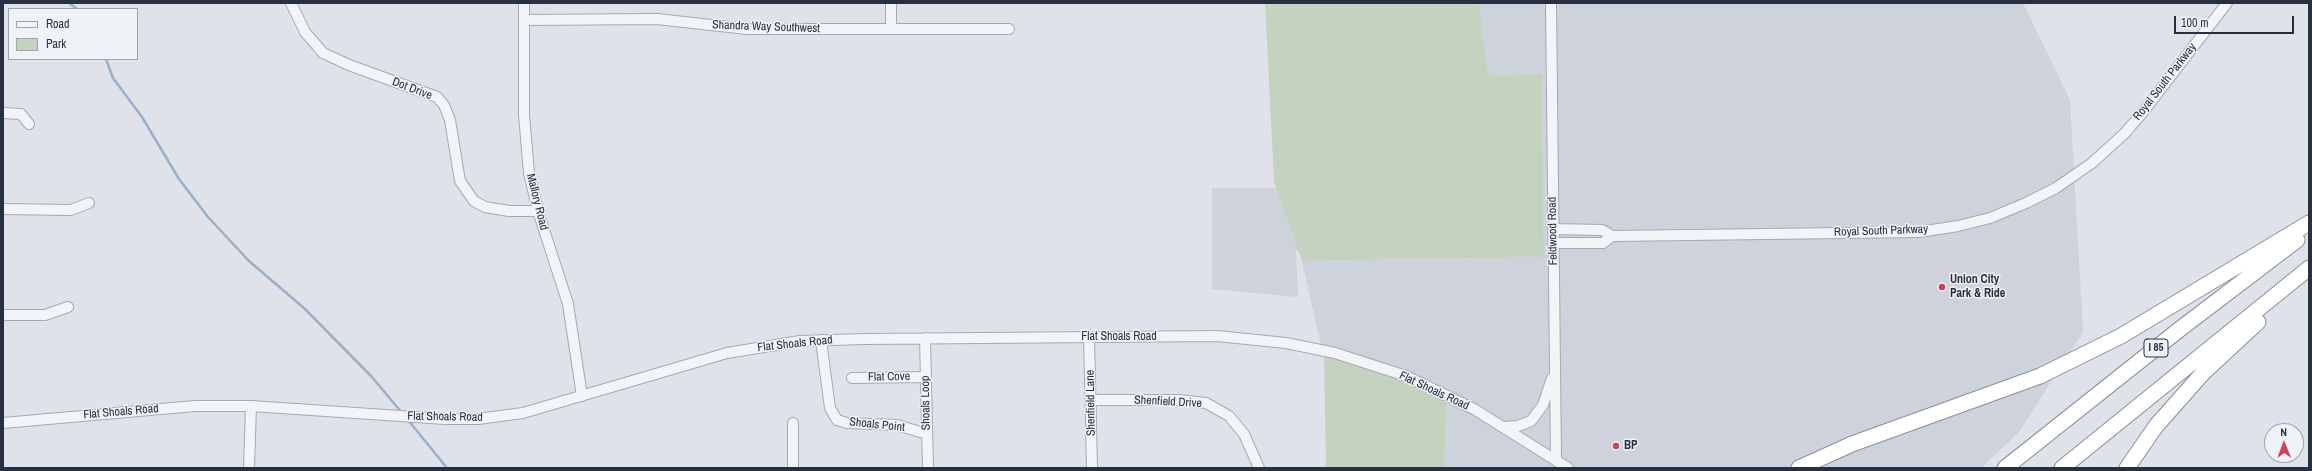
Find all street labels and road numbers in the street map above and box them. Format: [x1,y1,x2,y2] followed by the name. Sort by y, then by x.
[712,18,820,36] street label: Shandra Way Southwest
[2130,41,2200,123] street label: Royal South Parkway
[390,75,434,103] street label: Dot Drive
[523,172,551,232] street label: Mallory Road
[1545,197,1561,265] street label: Feldwood Road
[1834,222,1928,240] street label: Royal South Parkway
[1081,330,1157,344] street label: Flat Shoals Road
[757,333,833,355] street label: Flat Shoals Road
[2144,339,2168,357] road number: I 85
[868,369,910,385] street label: Flat Cove
[1397,369,1471,413] street label: Flat Shoals Road
[1083,370,1099,436] street label: Shenfield Lane
[918,376,934,430] street label: Shoals Loop
[1134,393,1202,411] street label: Shenfield Drive
[83,402,159,422] street label: Flat Shoals Road
[407,409,483,425] street label: Flat Shoals Road
[849,415,905,435] street label: Shoals Point

